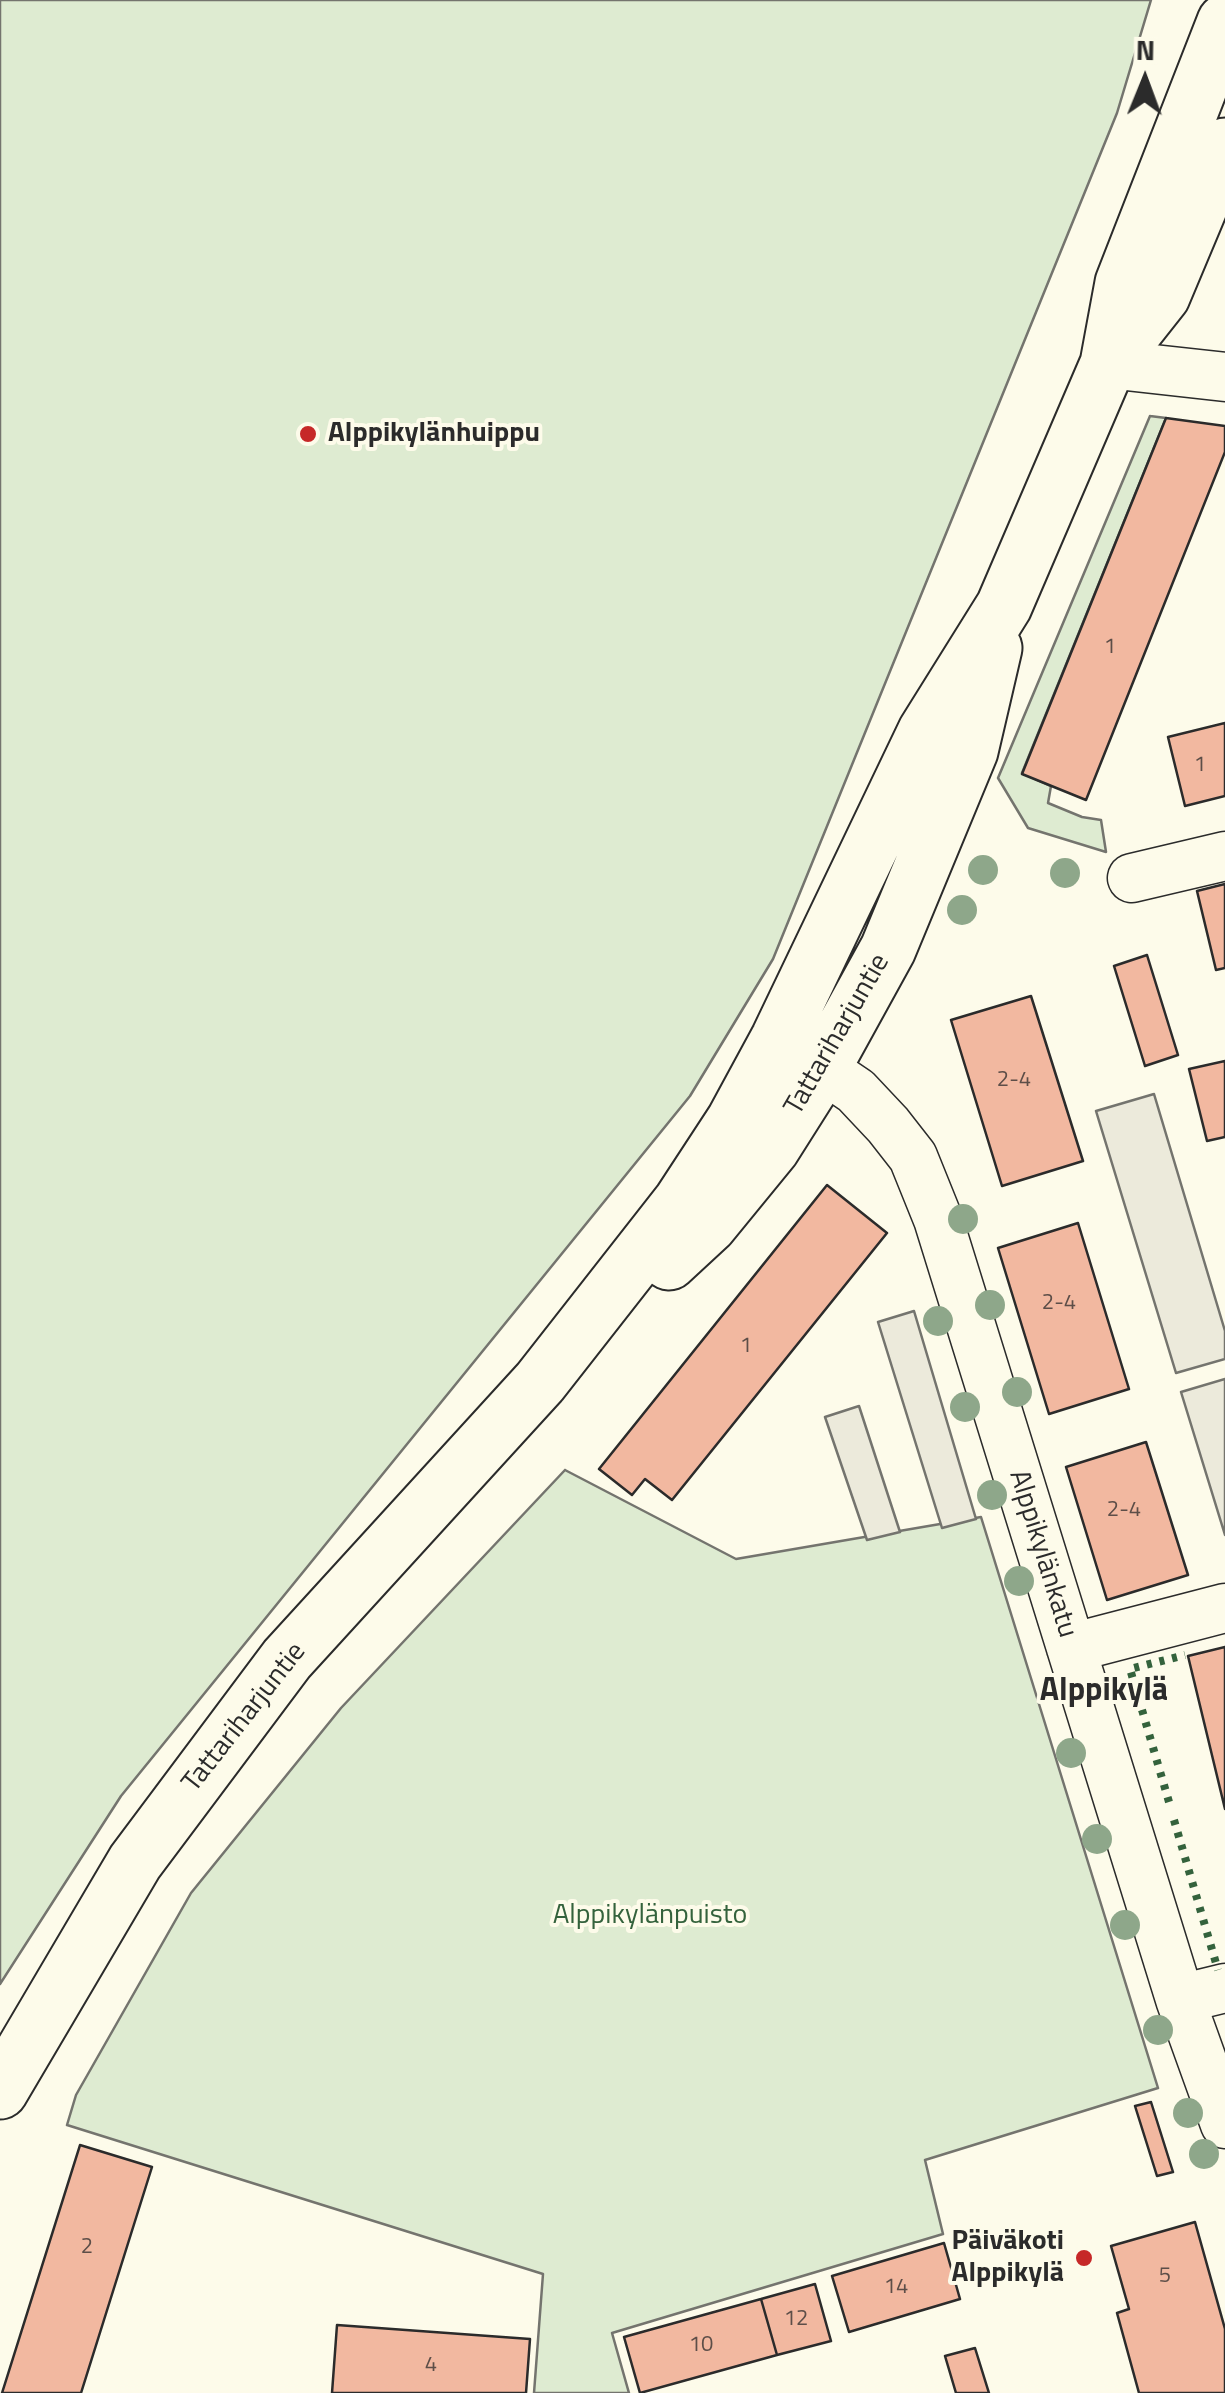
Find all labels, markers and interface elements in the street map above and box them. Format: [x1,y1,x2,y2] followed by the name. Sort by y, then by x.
[1135,28,1156,71] text: N
[1095,30,1195,130] north arrow
[328,417,540,451] place label: Alppikylänhuippu
[297,423,319,445] marker: Alppikylänhuippu
[1104,635,1116,661] house number: 1
[1194,753,1206,779] house number: 1
[778,948,898,1122] street label: Tattariharjuntie
[997,1068,1031,1094] house number: 2-4
[1042,1291,1076,1317] house number: 2-4
[740,1334,752,1360] house number: 1
[1001,1466,1083,1642] street label: Alppikylänkatu
[1107,1498,1141,1524] house number: 2-4
[176,1637,314,1799] street label: Tattariharjuntie
[1040,1673,1168,1711] district label: Alppikylä
[553,1899,747,1933] park label: Alppikylänpuisto
[952,2225,1064,2291] place label: Päiväkoti Alppikylä
[81,2235,93,2261] house number: 2
[1073,2247,1095,2269] marker: Päiväkoti Alppikylä
[1159,2264,1171,2290] house number: 5
[884,2275,908,2301] house number: 14
[784,2307,808,2333] house number: 12
[689,2333,713,2359] house number: 10
[425,2353,437,2379] house number: 4

